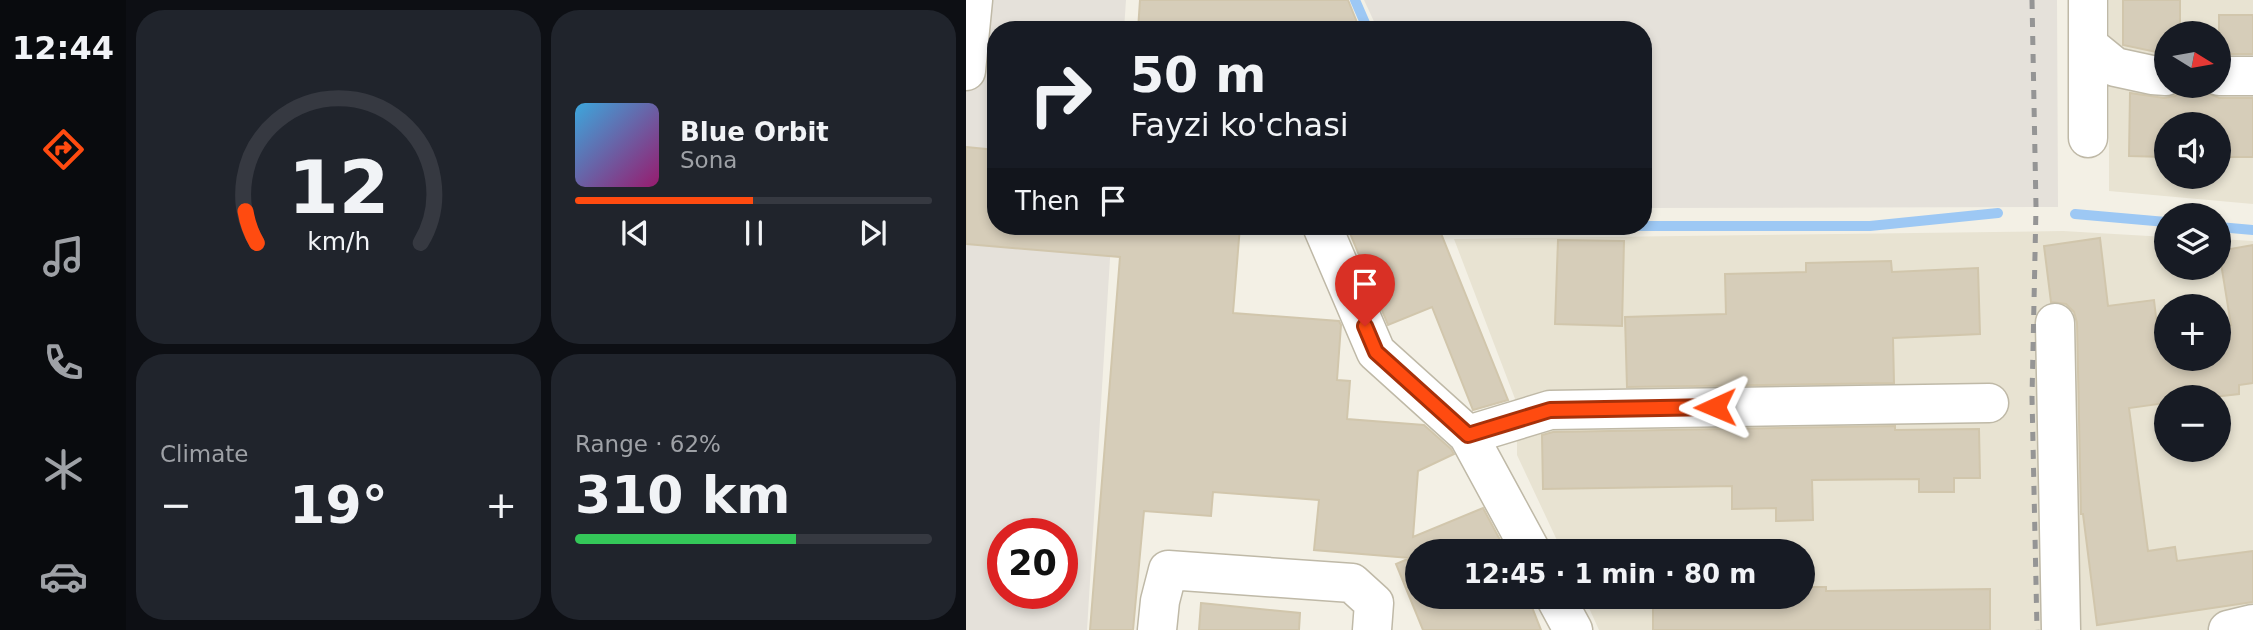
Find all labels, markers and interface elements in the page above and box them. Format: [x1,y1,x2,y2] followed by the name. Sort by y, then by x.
[2154,21,2231,98] north arrow
[2154,21,2231,462] map controls
[12,29,114,67] text: 12:44
[1130,47,1266,104] text: 50 m
[1015,49,1106,140] icon: right
[1130,106,1349,144] text: Fayzi ko'chasi
[2154,112,2231,189] button: sound
[680,117,829,147] text: Blue Orbit
[39,125,88,174] icon: directions
[288,146,389,231] text: 12
[680,147,737,173] text: Sona
[1094,182,1132,220] icon: arrive
[1015,186,1080,216] text: Then
[2154,203,2231,280] button: layers
[616,214,654,252] icon: previous
[735,214,773,252] icon: pause
[854,214,892,252] icon: next
[307,227,370,256] text: km/h
[39,232,88,281] icon: music
[1335,254,1395,326] pin
[1346,265,1384,303] icon: arrive
[2154,294,2231,371] button: +
[39,338,88,387] icon: phone
[1678,370,1752,444] position arrow
[2154,385,2231,462] button: −
[575,431,721,457] text: Range · 62%
[160,441,249,467] text: Climate
[39,445,88,494] icon: climate
[575,465,790,525] text: 310 km
[289,475,388,535] text: 19°
[160,483,192,527] text: −
[485,483,517,527] text: +
[987,518,1078,609] speed limit sign: 20
[39,552,88,601] icon: car
[1464,559,1756,589] text: 12:45 · 1 min · 80 m

